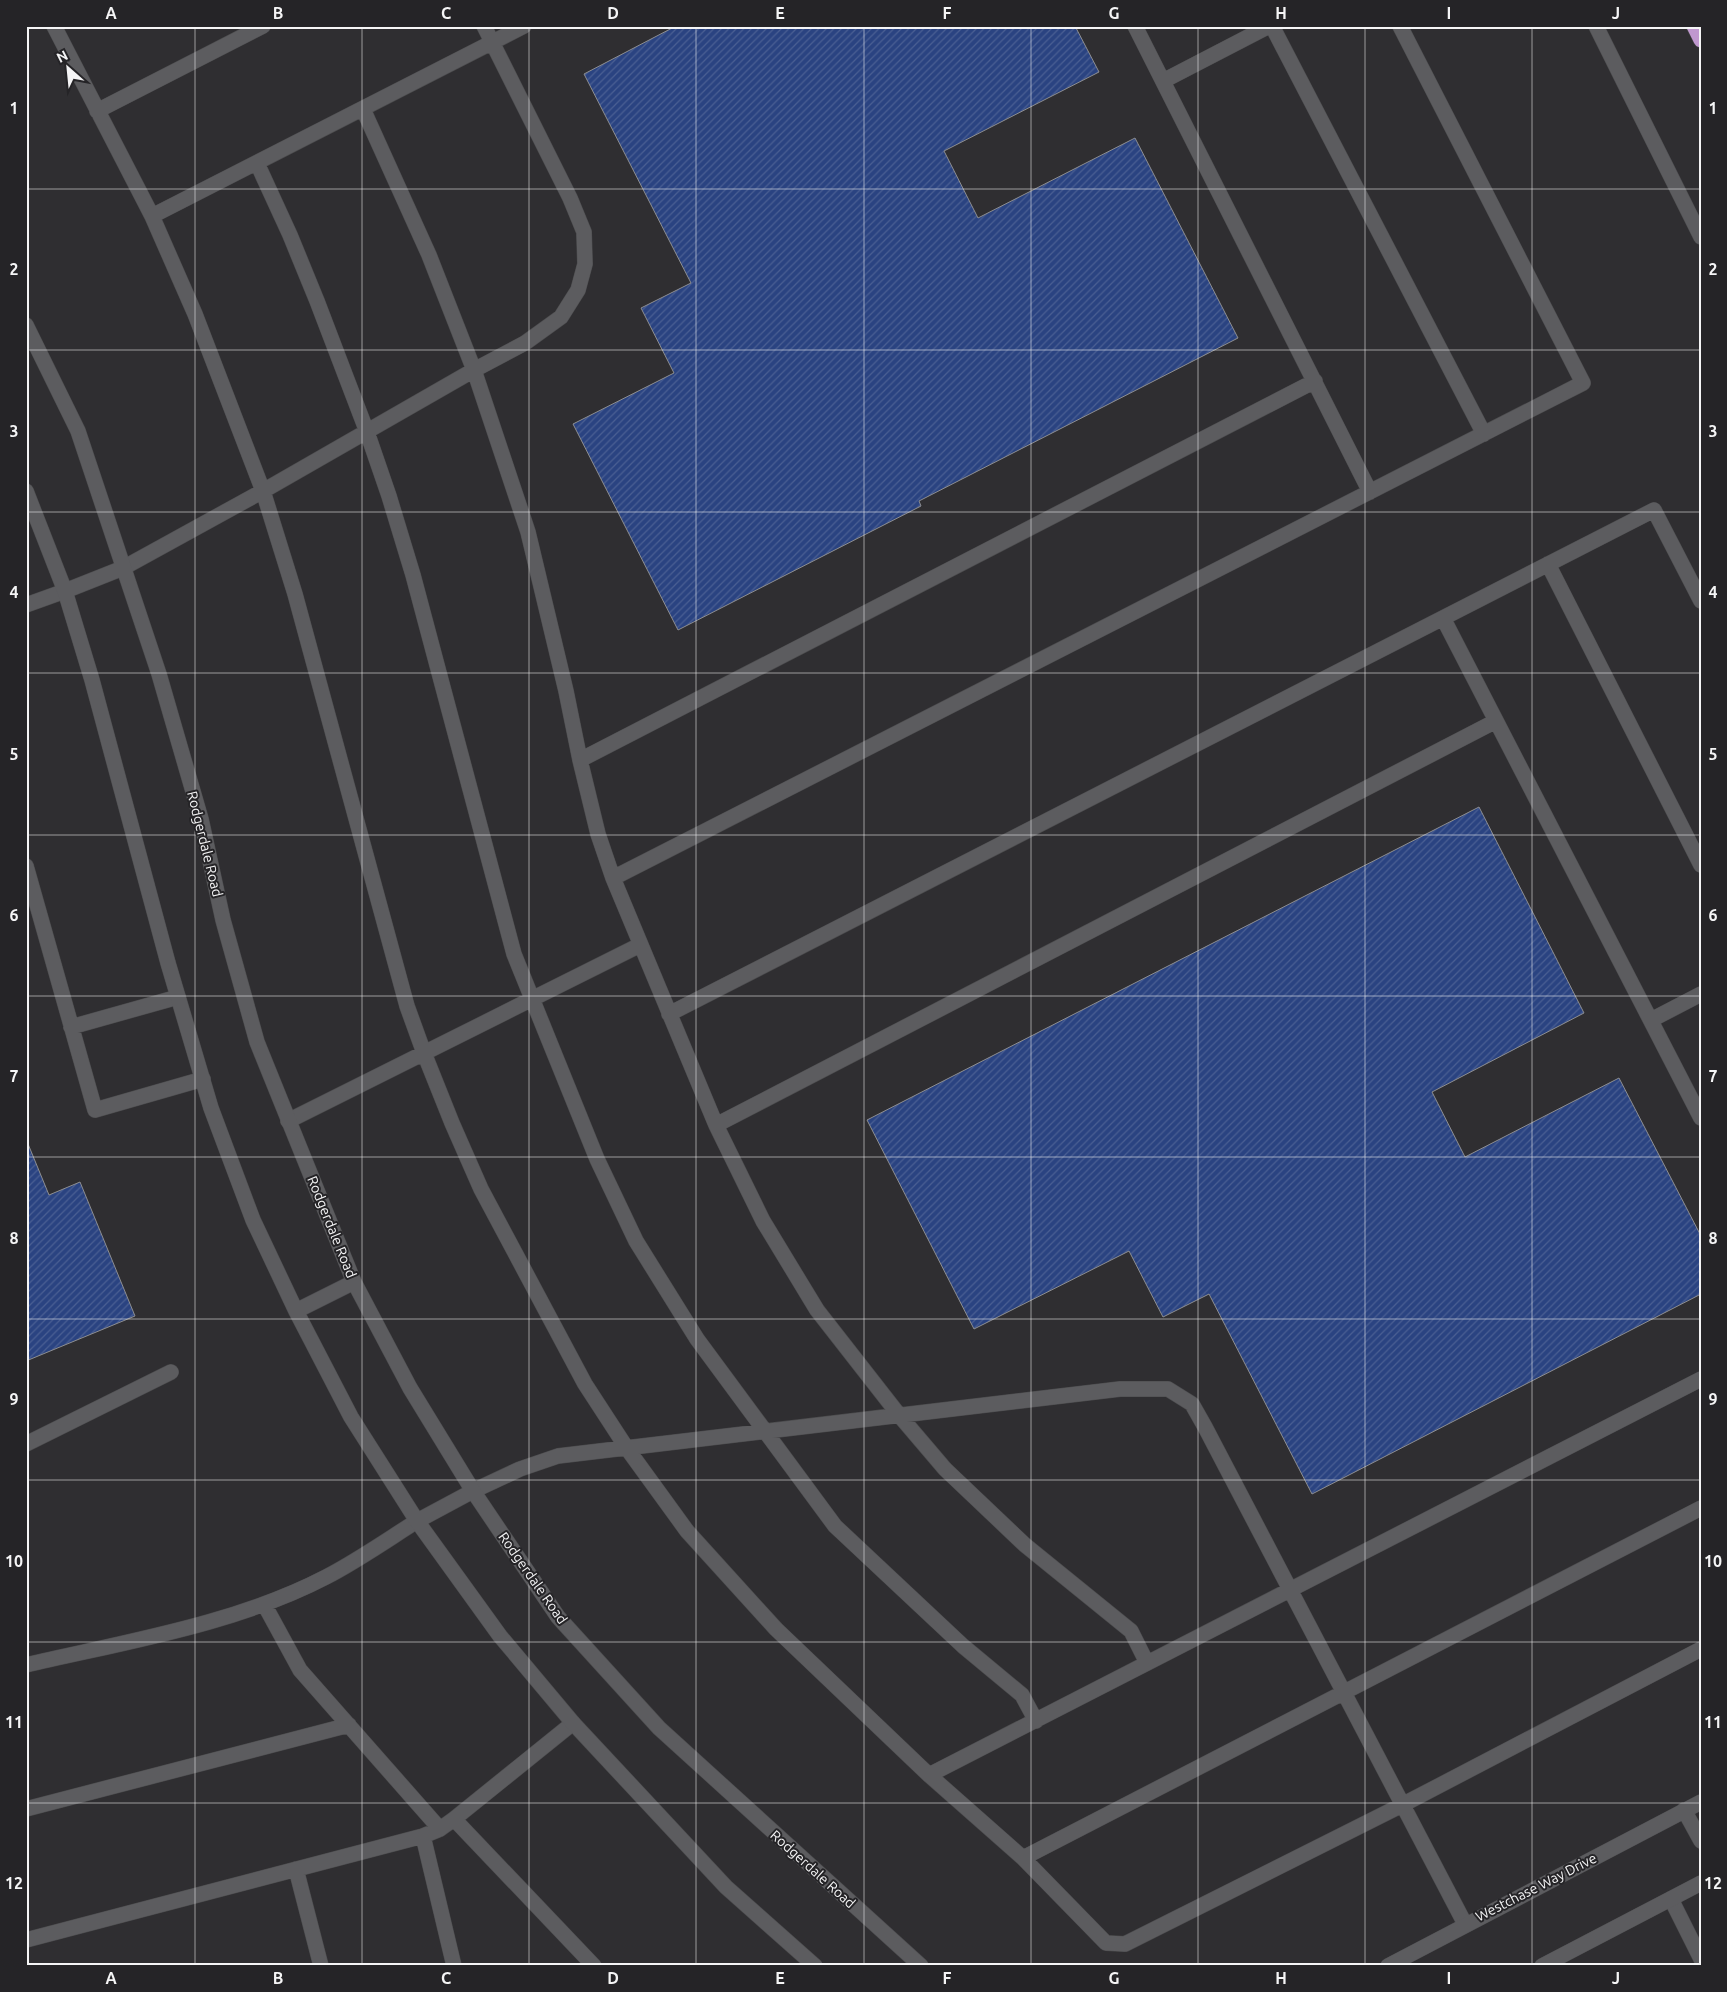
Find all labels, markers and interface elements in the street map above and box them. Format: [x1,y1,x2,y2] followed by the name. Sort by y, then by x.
[105,4,117,22] text: A
[273,4,283,22] text: B
[441,4,451,22] text: C
[607,4,619,22] text: D
[775,4,785,22] text: E
[943,4,952,22] text: F
[1108,4,1120,22] text: G
[1275,4,1287,22] text: H
[1447,4,1451,22] text: I
[1612,4,1620,22] text: J
[42,42,92,92] north arrow
[54,47,70,66] text: N
[9,99,19,117] text: 1
[1708,99,1718,117] text: 1
[9,260,19,278] text: 2
[1708,260,1718,278] text: 2
[9,422,19,440] text: 3
[1708,422,1718,440] text: 3
[9,583,19,601] text: 4
[1708,583,1718,601] text: 4
[9,745,19,763] text: 5
[1708,745,1718,763] text: 5
[184,789,226,899] street label: Rodgerdale Road
[9,906,19,924] text: 6
[1708,906,1718,924] text: 6
[9,1067,19,1085] text: 7
[1708,1067,1718,1085] text: 7
[304,1174,360,1280] street label: Rodgerdale Road
[9,1229,19,1247] text: 8
[1708,1229,1718,1247] text: 8
[9,1390,19,1408] text: 9
[1708,1390,1718,1408] text: 9
[495,1529,571,1627] street label: Rodgerdale Road
[5,1552,23,1570] text: 10
[1704,1552,1722,1570] text: 10
[5,1713,23,1731] text: 11
[1704,1713,1722,1731] text: 11
[767,1827,859,1911] street label: Rodgerdale Road
[1473,1850,1599,1924] street label: Westchase Way Drive
[5,1874,23,1892] text: 12
[1704,1874,1722,1892] text: 12
[105,1969,117,1987] text: A
[273,1969,283,1987] text: B
[441,1969,451,1987] text: C
[607,1969,619,1987] text: D
[775,1969,785,1987] text: E
[943,1969,952,1987] text: F
[1108,1969,1120,1987] text: G
[1275,1969,1287,1987] text: H
[1447,1969,1451,1987] text: I
[1612,1969,1620,1987] text: J

